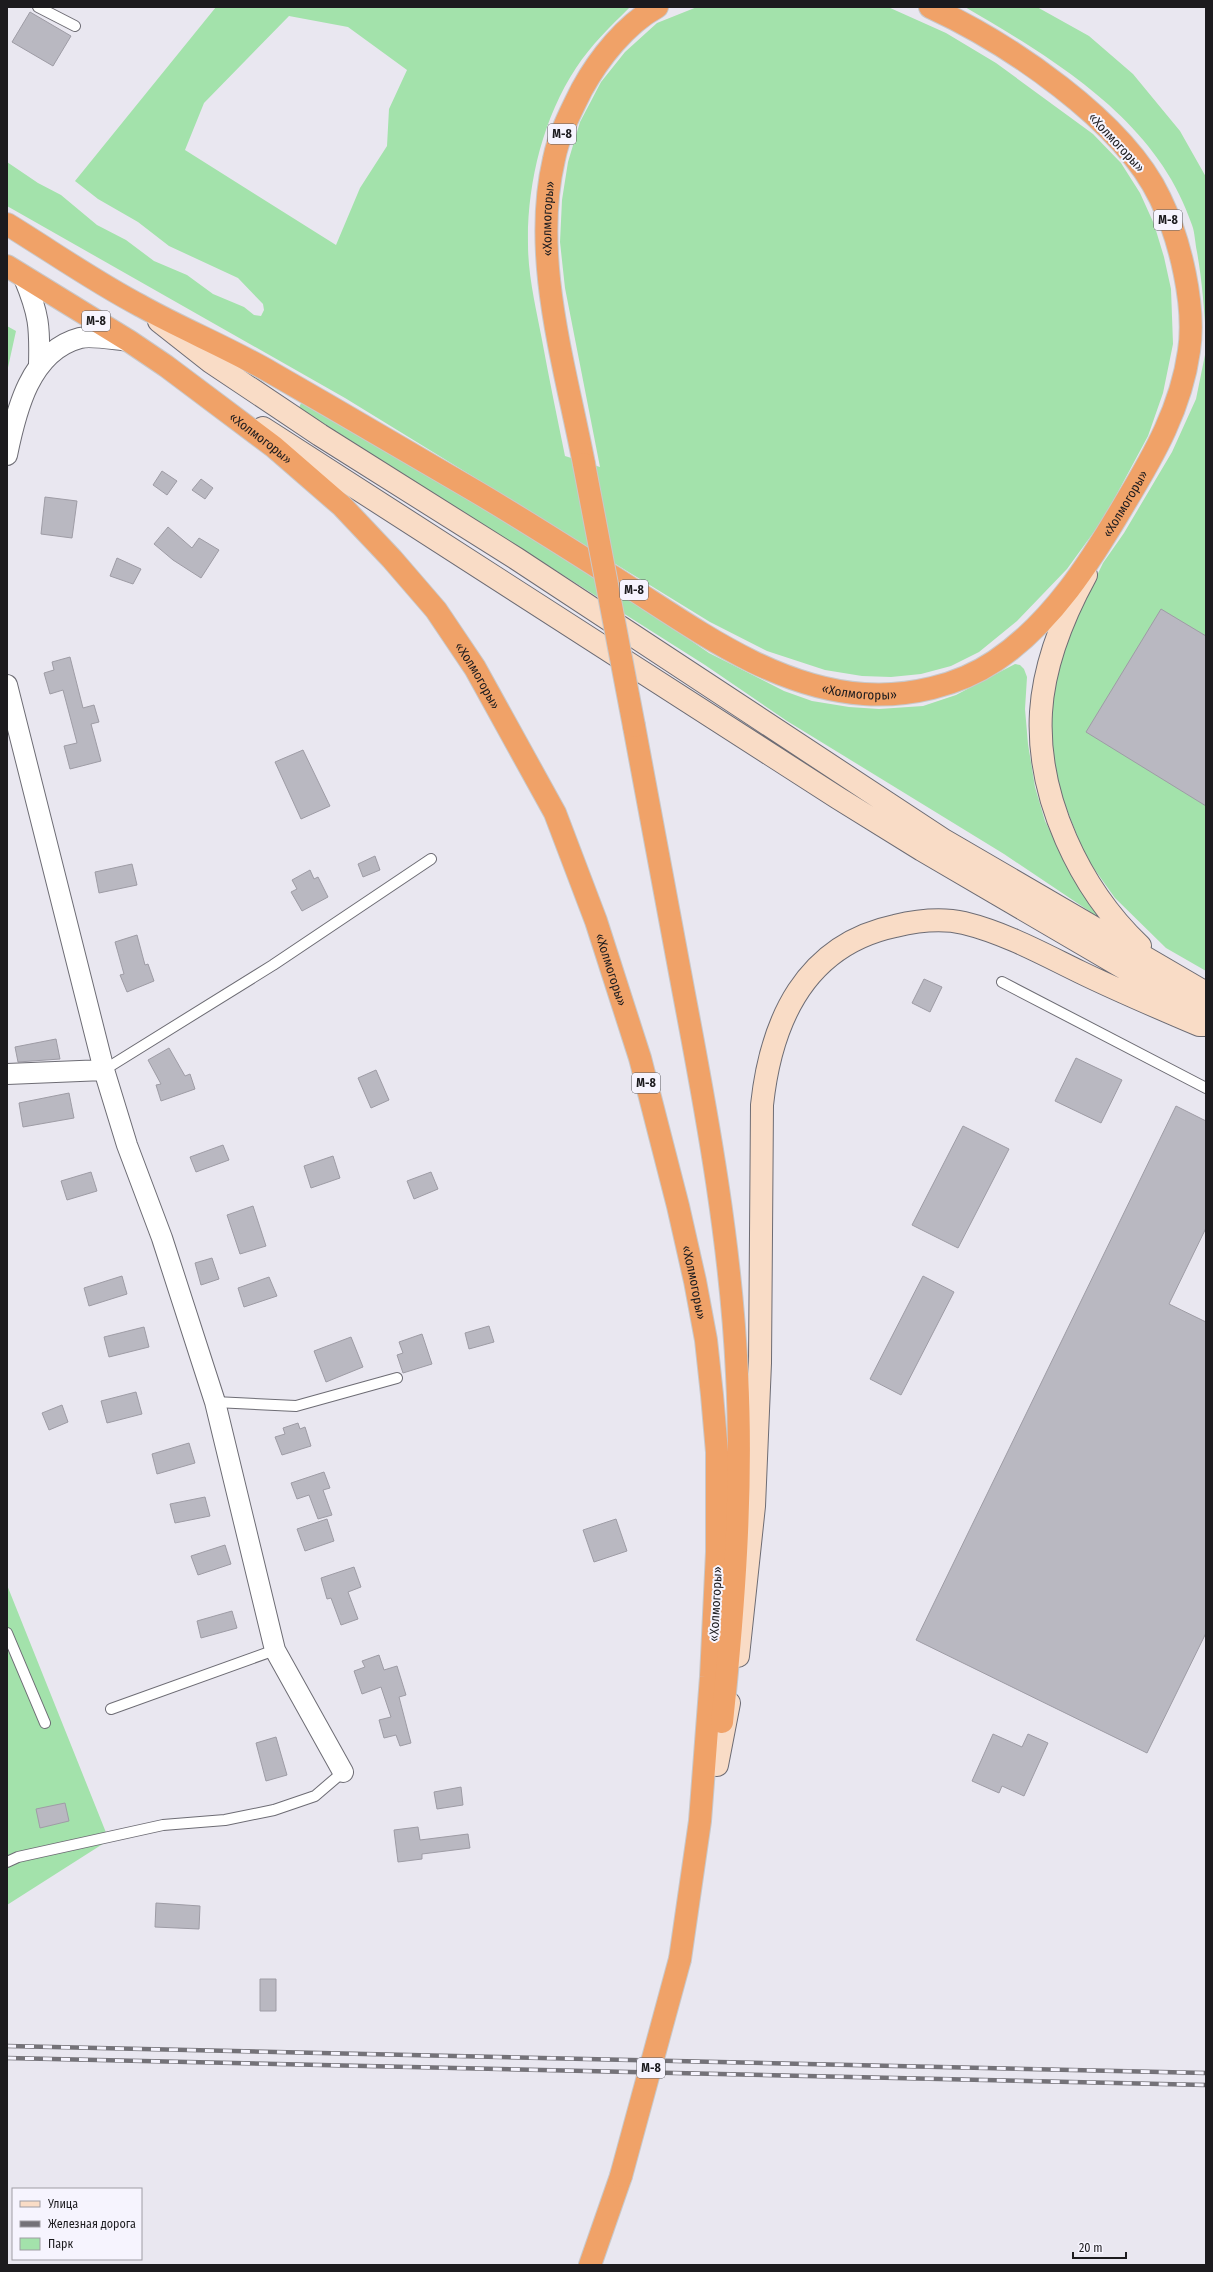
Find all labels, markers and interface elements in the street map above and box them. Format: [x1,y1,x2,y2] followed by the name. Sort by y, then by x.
[1085,110,1148,175] street label: «Холмогоры»
[548,124,576,144] road number: М-8
[539,180,558,257] street label: «Холмогоры»
[1154,210,1182,230] road number: М-8
[82,311,110,331] road number: М-8
[226,409,295,467] street label: «Холмогоры»
[1099,467,1151,540] street label: «Холмогоры»
[620,580,648,600] road number: М-8
[452,639,503,712] street label: «Холмогоры»
[820,681,897,702] street label: «Холмогоры»
[592,931,630,1008] street label: «Холмогоры»
[632,1073,660,1093] road number: М-8
[679,1244,709,1321] street label: «Холмогоры»
[706,1566,725,1642] street label: «Холмогоры»
[637,2058,665,2078] road number: М-8
[12,2188,142,2260] legend
[47,2197,78,2211] text: Улица
[48,2217,136,2231] text: Железная дорога
[1073,2234,1126,2260] scale bar
[48,2237,74,2251] text: Парк
[1079,2241,1103,2255] text: 20 m

